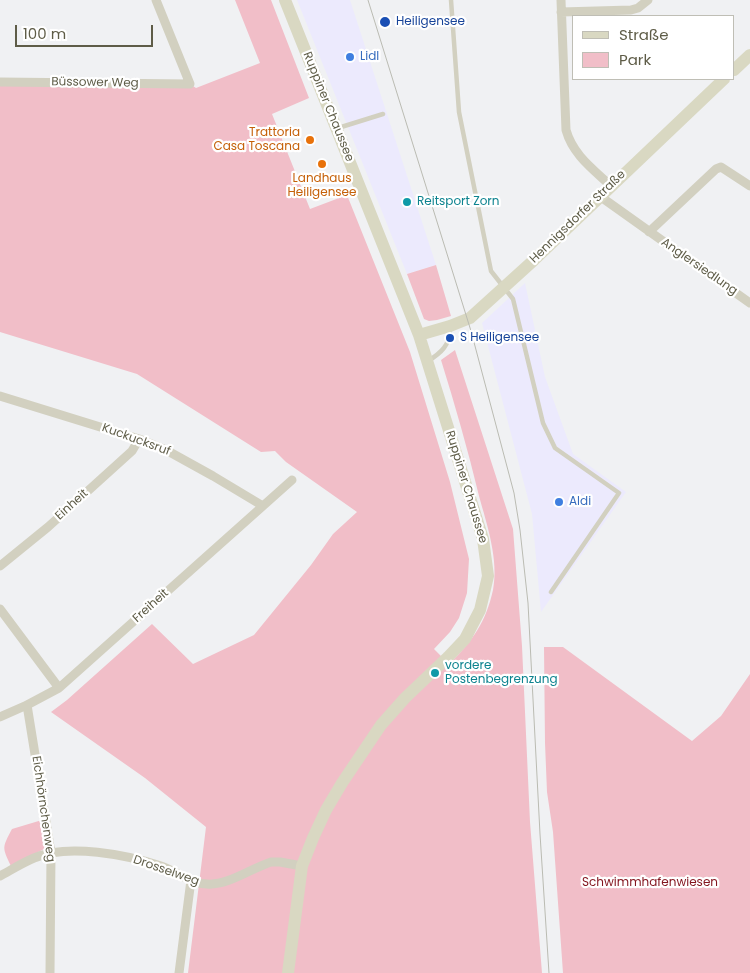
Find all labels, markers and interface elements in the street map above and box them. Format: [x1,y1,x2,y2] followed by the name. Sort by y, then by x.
[18,15,155,47] scale bar
[378,15,392,29] marker: Heiligensee
[396,15,465,29] place label: Heiligensee
[572,15,735,80] legend
[23,23,66,44] text: 100 m
[619,24,669,45] text: Straße
[619,49,651,70] text: Park
[299,50,357,164] street label: Ruppiner Chaussee
[360,50,379,64] place label: Lidl
[344,51,356,63] marker: Lidl
[51,75,139,91] street label: Büssower Weg
[213,126,300,154] place label: Trattoria Casa Toscana
[304,134,316,146] marker: Trattoria Casa Toscana
[316,158,328,170] marker: Landhaus Heiligensee
[527,168,629,266] street label: Hennigsdorfer Straße
[288,172,356,200] place label: Landhaus Heiligensee
[417,195,499,209] place label: Reitsport Zorn
[401,196,413,208] marker: Reitsport Zorn
[658,235,740,299] street label: Anglersiedlung
[460,331,539,345] place label: S Heiligensee
[444,332,456,344] marker: S Heiligensee
[100,421,172,459] street label: Kuckucksruf
[442,429,490,545] street label: Ruppiner Chaussee
[53,487,91,523] street label: Einheit
[569,495,591,509] place label: Aldi
[553,496,565,508] marker: Aldi
[130,586,172,626] street label: Freiheit
[445,659,558,687] place label: vordere Postenbegrenzung
[429,667,441,679] marker: vordere Postenbegrenzung
[28,755,58,863] street label: Eichhörnchenweg
[131,853,201,889] street label: Drosselweg
[582,876,718,890] park label: Schwimmhafenwiesen

